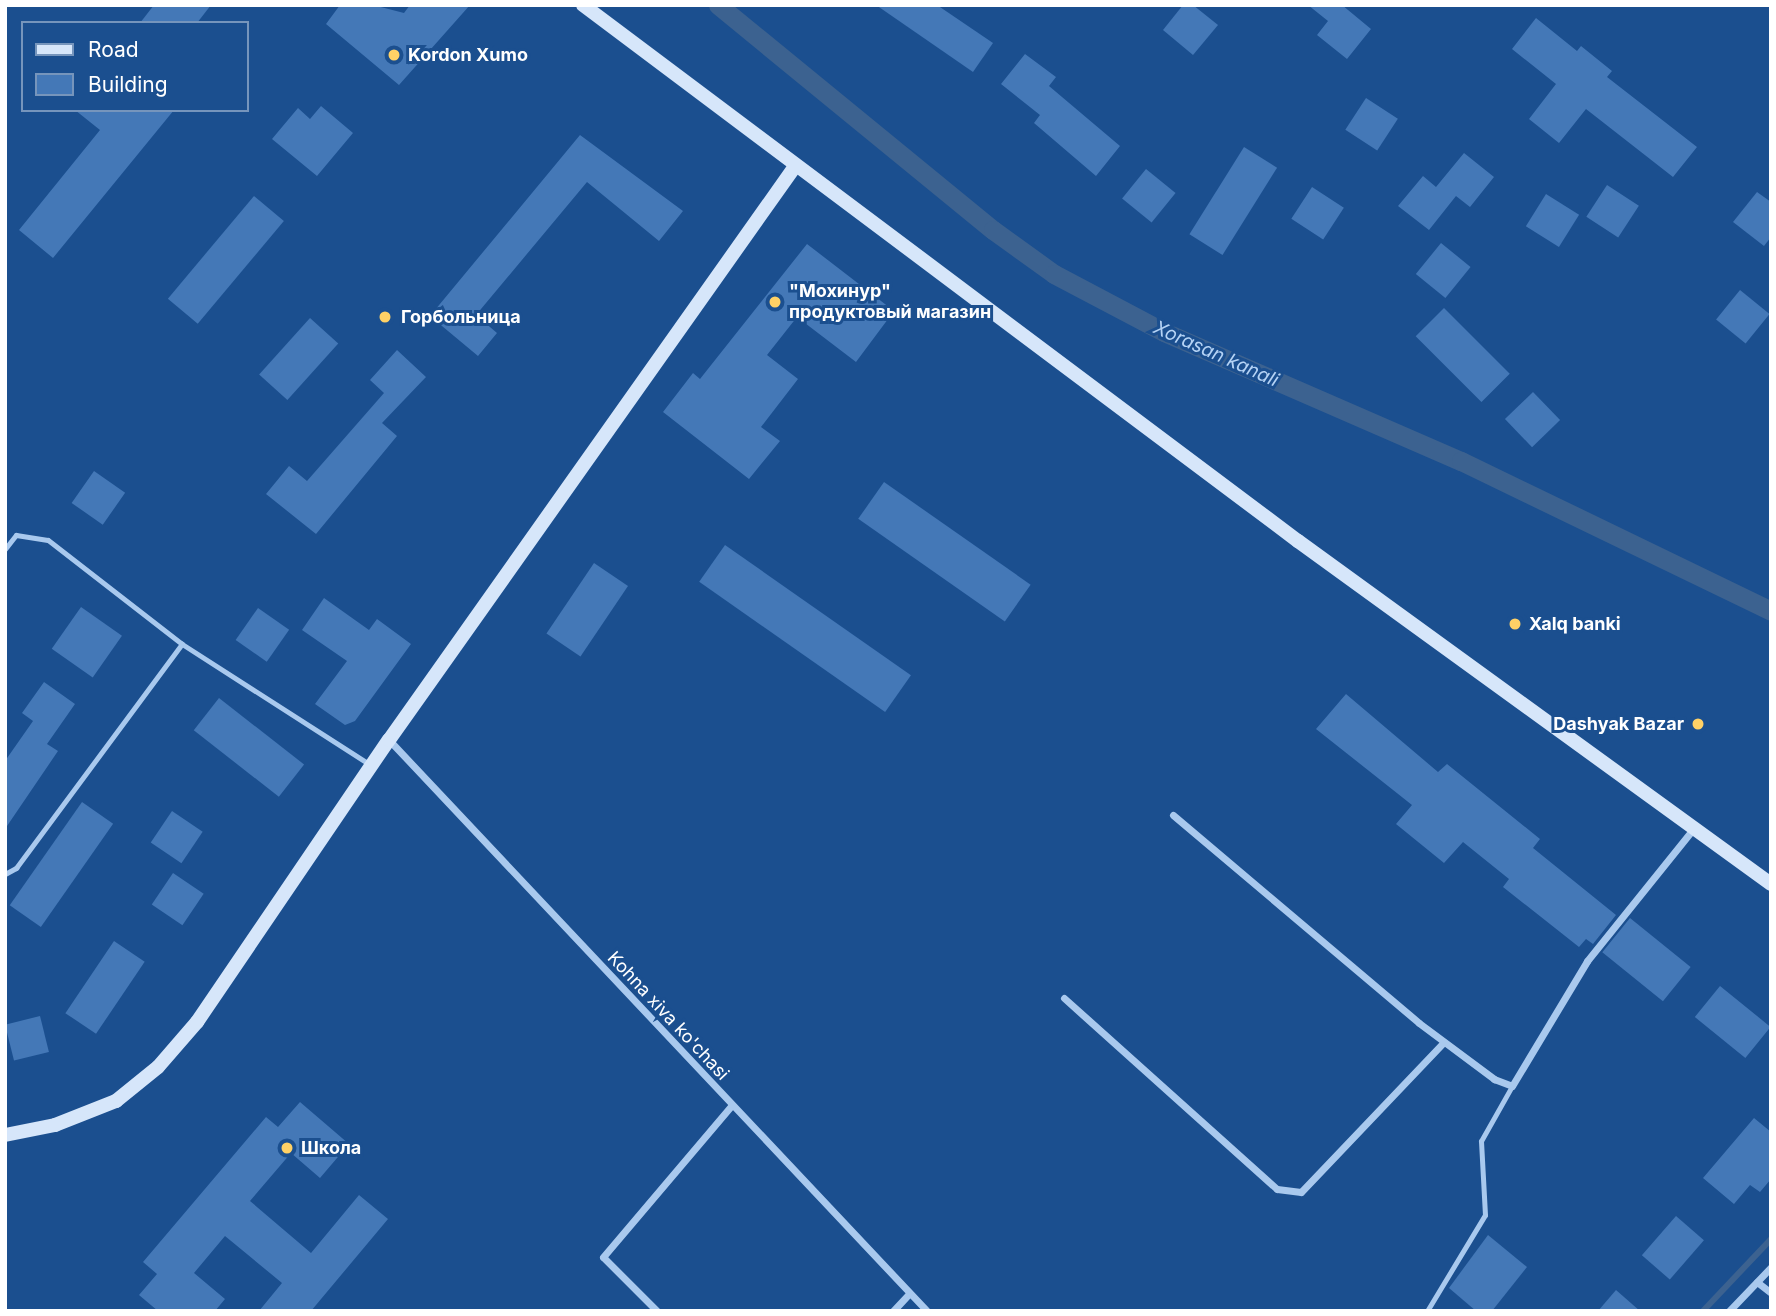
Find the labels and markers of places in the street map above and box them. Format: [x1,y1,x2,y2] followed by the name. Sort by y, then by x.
[408,44,528,66] place label: Kordon Xumo
[386,47,402,63] marker: Kordon Xumo
[789,281,991,324] place label: "Мохинур" продуктовый магазин
[767,294,783,310] marker: "Мохинур" продуктовый магазин
[401,306,521,328] place label: Горбольница
[375,307,395,327] marker: Горбольница
[1529,613,1621,635] place label: Xalq banki
[1507,616,1523,632] marker: Xalq banki
[1553,713,1684,735] place label: Dashyak Bazar
[1690,716,1706,732] marker: Dashyak Bazar
[301,1137,361,1159] place label: Школа
[279,1140,295,1156] marker: Школа

